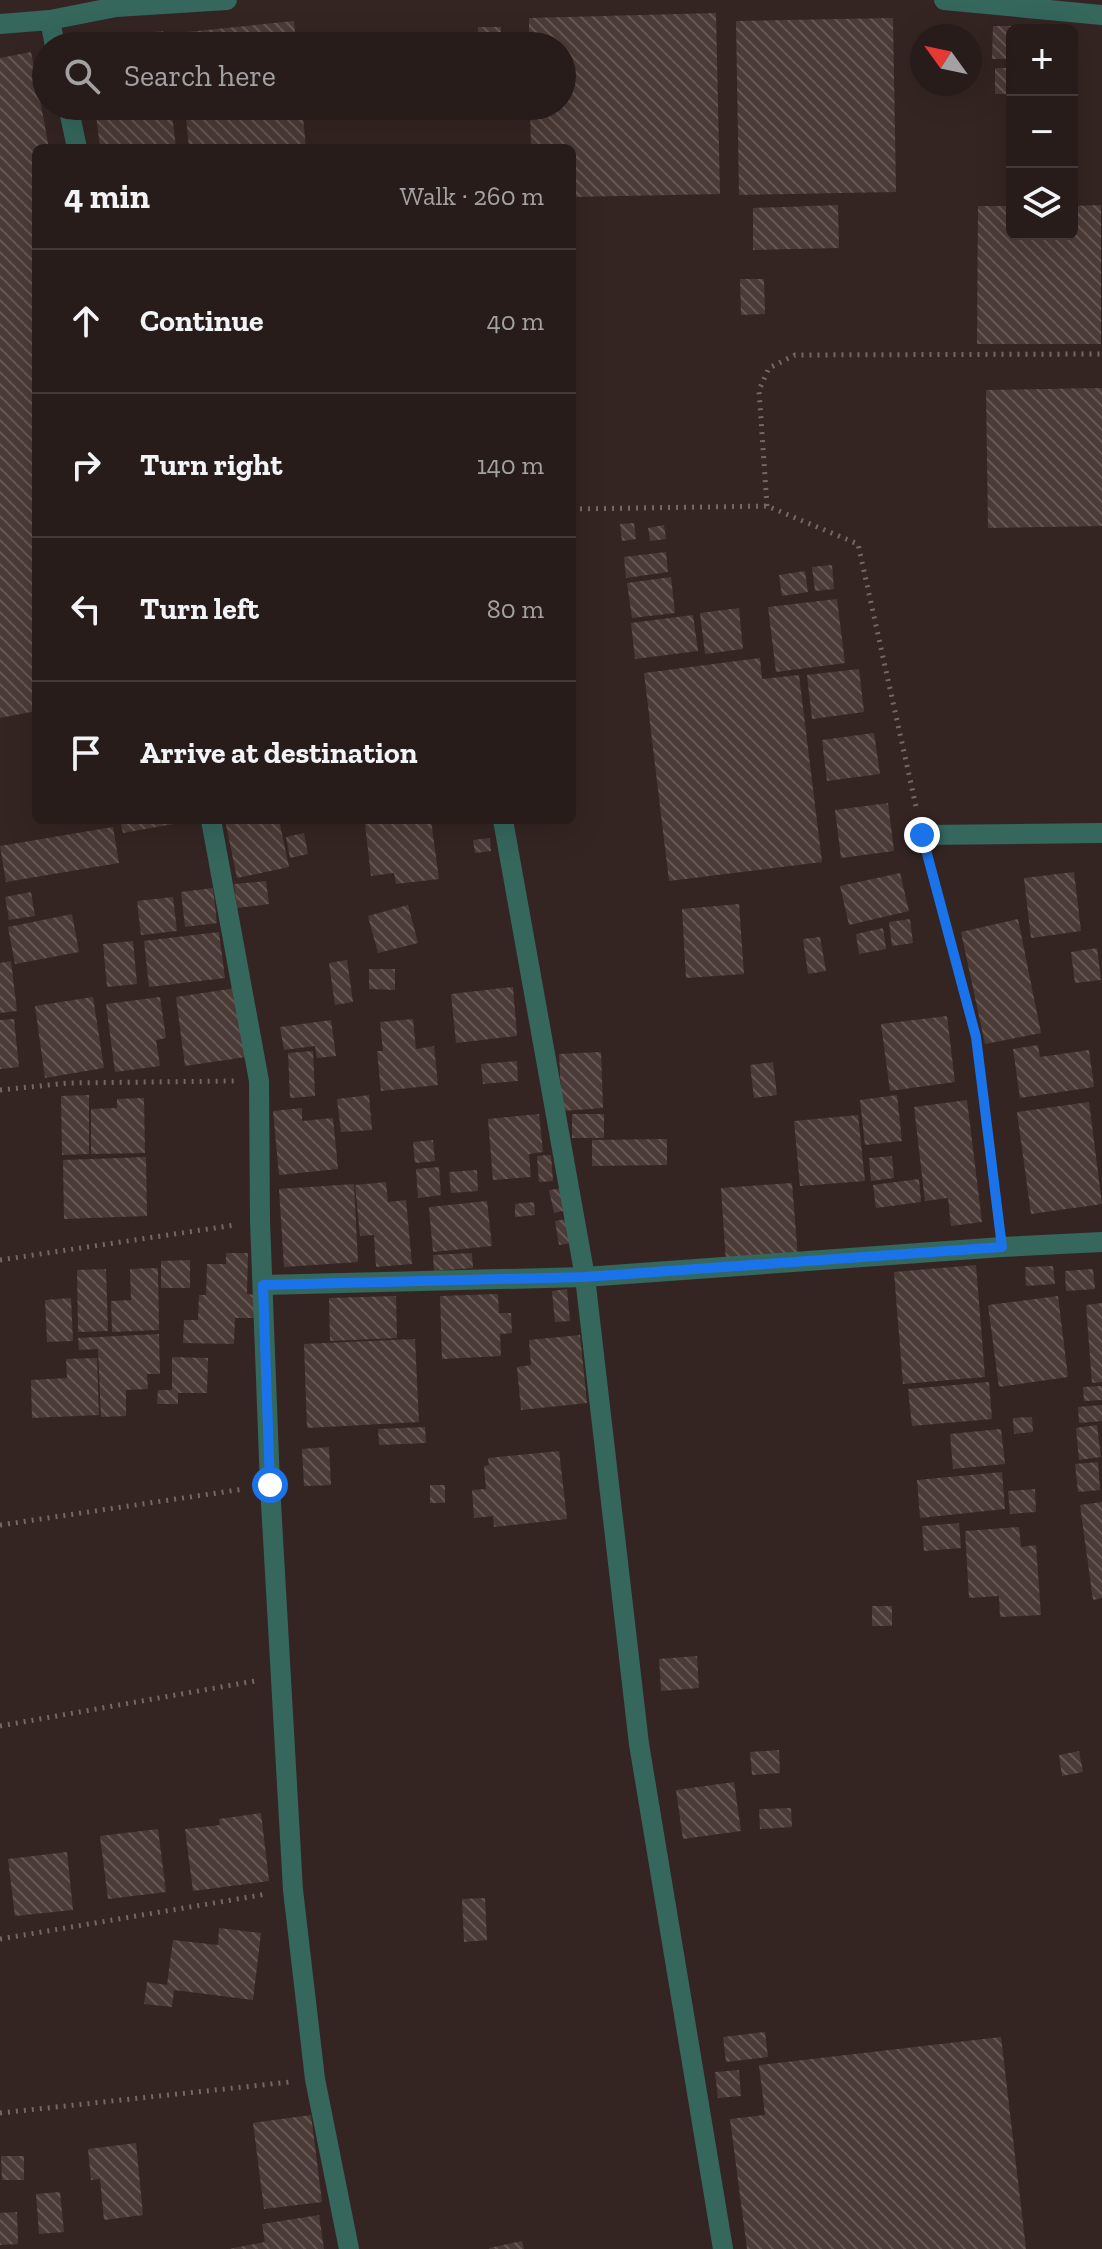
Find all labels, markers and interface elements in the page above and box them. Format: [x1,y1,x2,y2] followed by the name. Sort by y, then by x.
[910,24,982,96] north arrow
[1006,24,1078,240] map controls
[1006,24,1078,96] button: +
[32,32,576,120] search box
[60,54,104,98] icon: search
[124,58,276,94] text: Search here
[1006,96,1078,168] button: −
[1006,168,1078,240] button: layers
[64,176,150,217] text: 4 min
[400,180,544,212] text: Walk · 260 m
[64,299,108,343] icon: ahead
[140,303,264,339] text: Continue
[487,305,544,337] text: 40 m
[64,443,108,487] icon: right
[140,447,282,483] text: Turn right
[477,449,544,481] text: 140 m
[64,587,108,631] icon: left
[140,591,259,627] text: Turn left
[487,593,544,625] text: 80 m
[64,731,108,775] icon: arrive
[140,735,417,771] text: Arrive at destination
[904,817,940,853] route end
[252,1467,288,1503] route start

